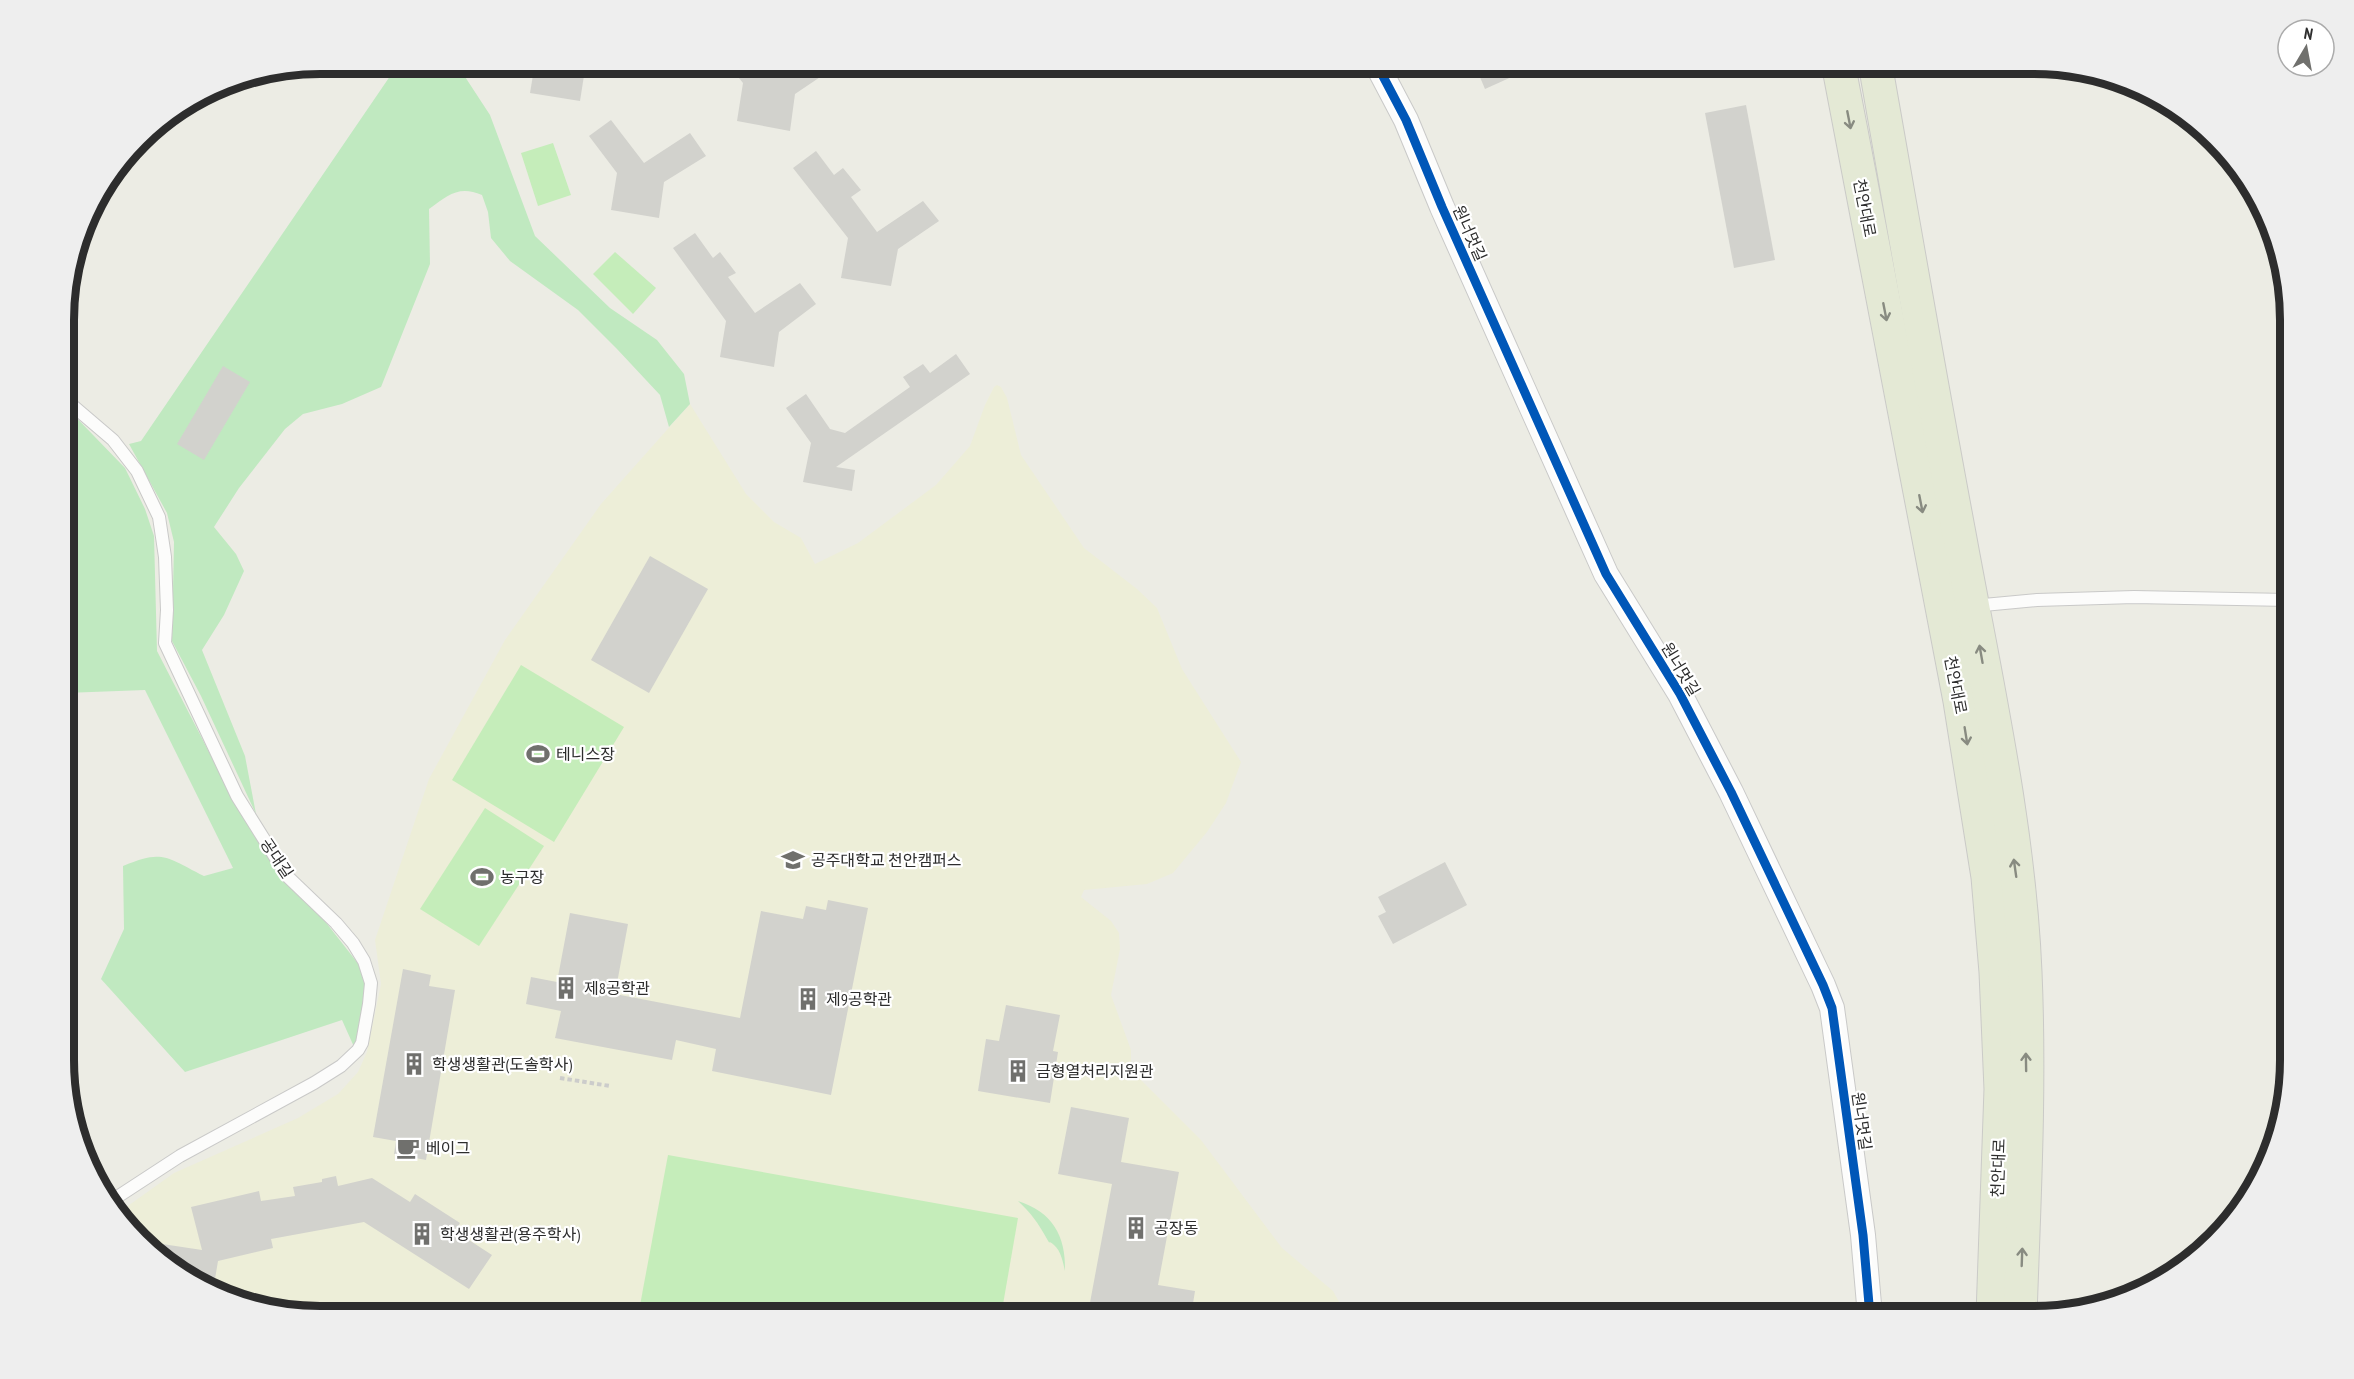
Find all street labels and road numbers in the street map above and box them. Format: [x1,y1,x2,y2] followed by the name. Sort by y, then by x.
[1850,177,1880,239] street label: 천안대로
[1449,202,1491,264] street label: 원너멋길
[1657,639,1705,699] street label: 원너멋길
[1941,654,1971,716] street label: 천안대로
[256,834,298,882] street label: 공대길
[1848,1090,1876,1152] street label: 원너멋길
[1987,1138,2009,1198] street label: 천안대로

